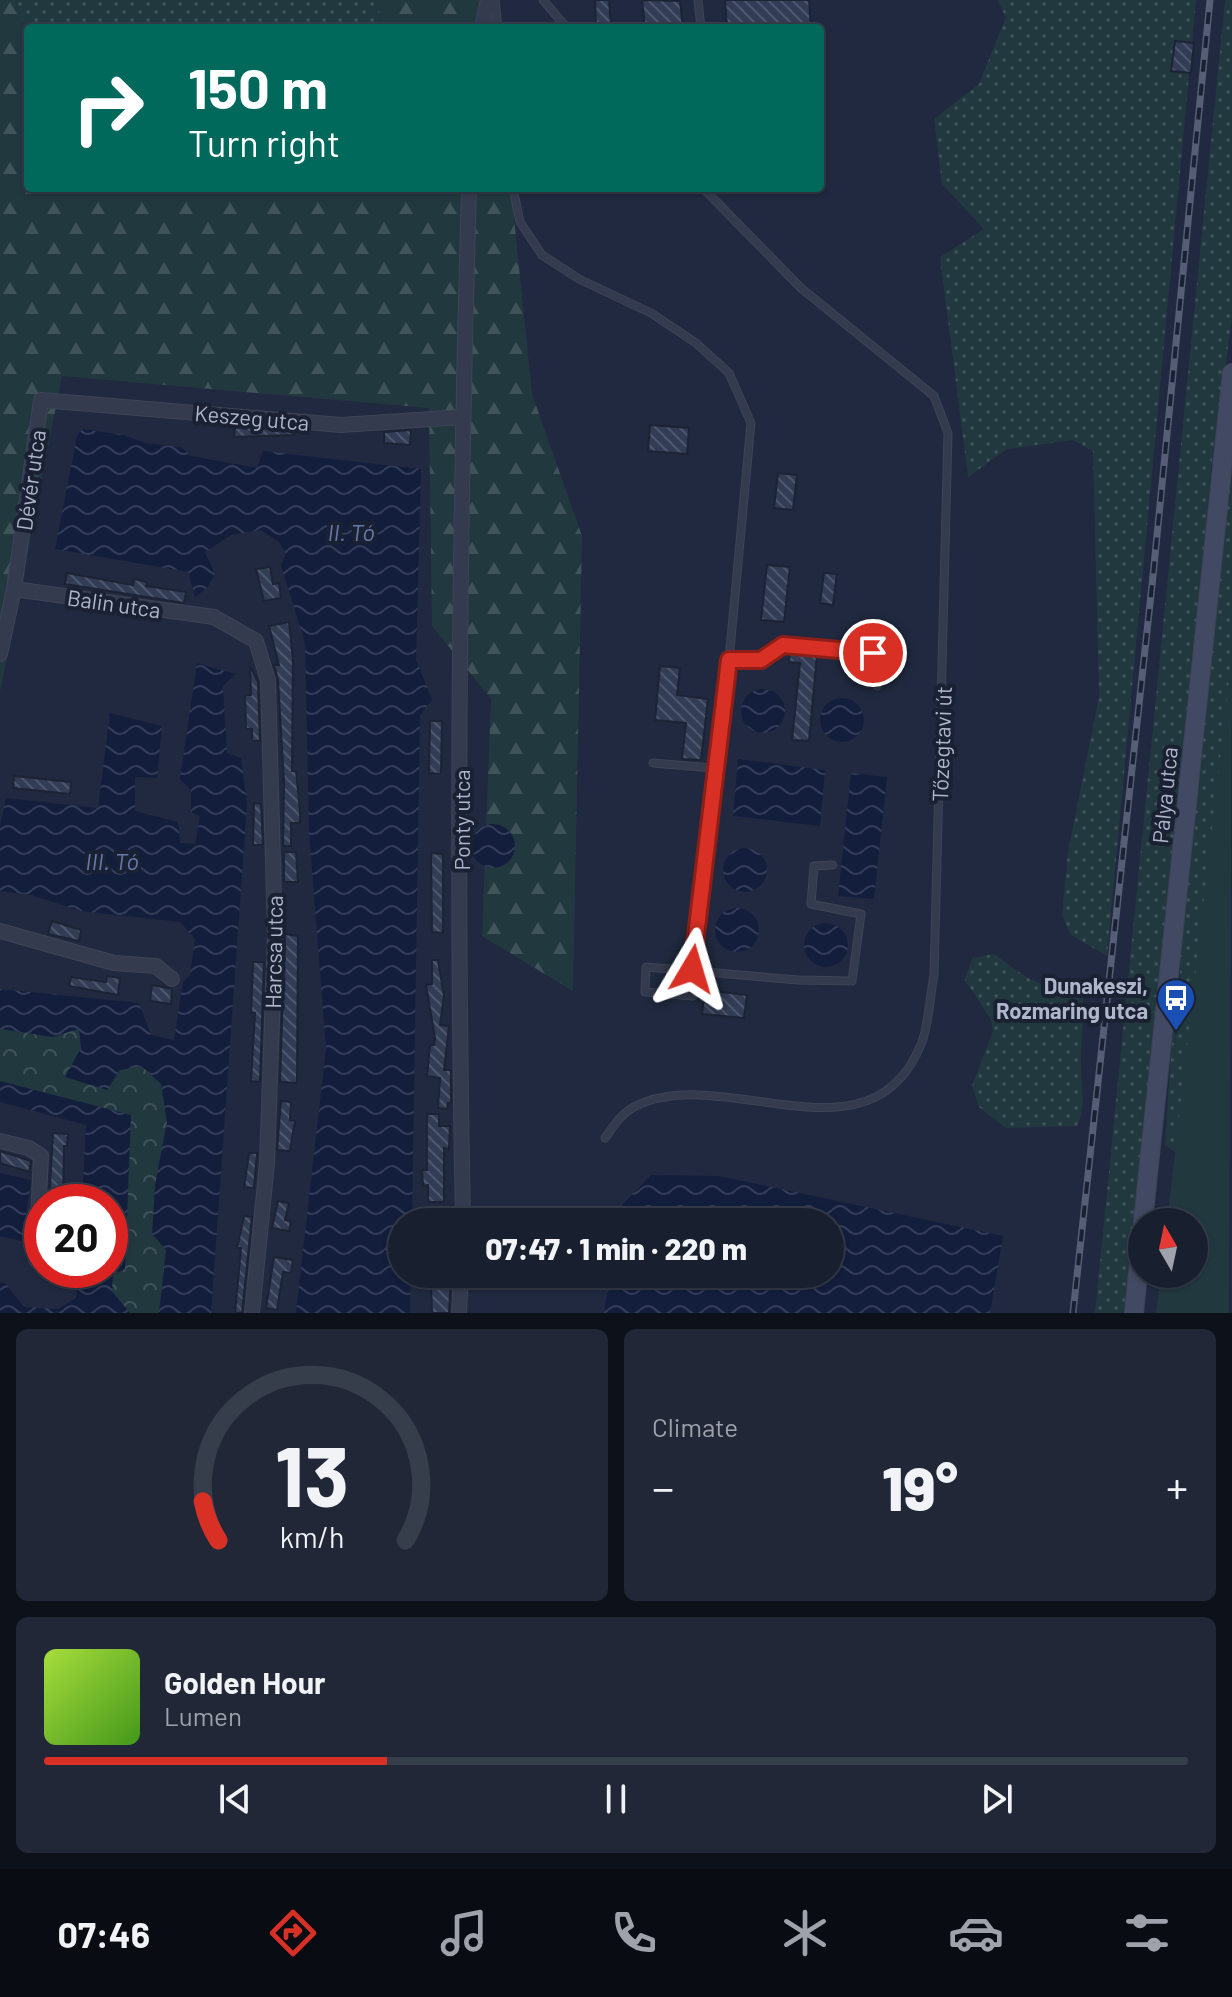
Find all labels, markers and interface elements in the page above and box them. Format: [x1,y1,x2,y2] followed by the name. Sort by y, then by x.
[188,53,328,120] text: 150 m
[56,56,160,160] icon: right
[188,121,340,164] text: Turn right
[194,399,310,435] street label: Keszeg utca
[10,428,50,532] street label: Dévér utca
[327,517,375,546] water label: II. Tó
[66,584,162,622] street label: Balin utca
[839,619,907,687] pin
[851,631,895,675] icon: arrive
[926,686,956,802] street label: Tőzegtavi út
[1146,745,1182,845] street label: Pálya utca
[448,769,474,871] street label: Ponty utca
[85,846,139,875] water label: III. Tó
[259,895,287,1009] street label: Harcsa utca
[650,927,734,1011] position arrow
[996,972,1148,1023] place label: Dunakeszi, Rozmaring utca
[1155,977,1197,1032] bus stop icon: Dunakeszi, Rozmaring utca
[24,1184,128,1288] speed limit sign: 20
[1128,1208,1208,1288] north arrow
[1128,1208,1208,1288] map controls
[485,1230,747,1266] text: 07:47 · 1 min · 220 m
[652,1411,738,1442] text: Climate
[275,1424,349,1524] text: 13
[882,1451,958,1523] text: 19°
[652,1460,674,1513] text: −
[1166,1460,1188,1513] text: +
[280,1519,344,1554] text: km/h
[164,1664,326,1700] text: Golden Hour
[164,1700,242,1731] text: Lumen
[213,1777,257,1821] icon: previous
[594,1777,638,1821] icon: pause
[975,1777,1019,1821] icon: next
[265,1905,321,1961] icon: directions
[436,1905,492,1961] icon: music
[606,1905,662,1961] icon: phone
[777,1905,833,1961] icon: climate
[948,1905,1004,1961] icon: car
[1119,1905,1175,1961] icon: filters
[57,1912,150,1955] text: 07:46

